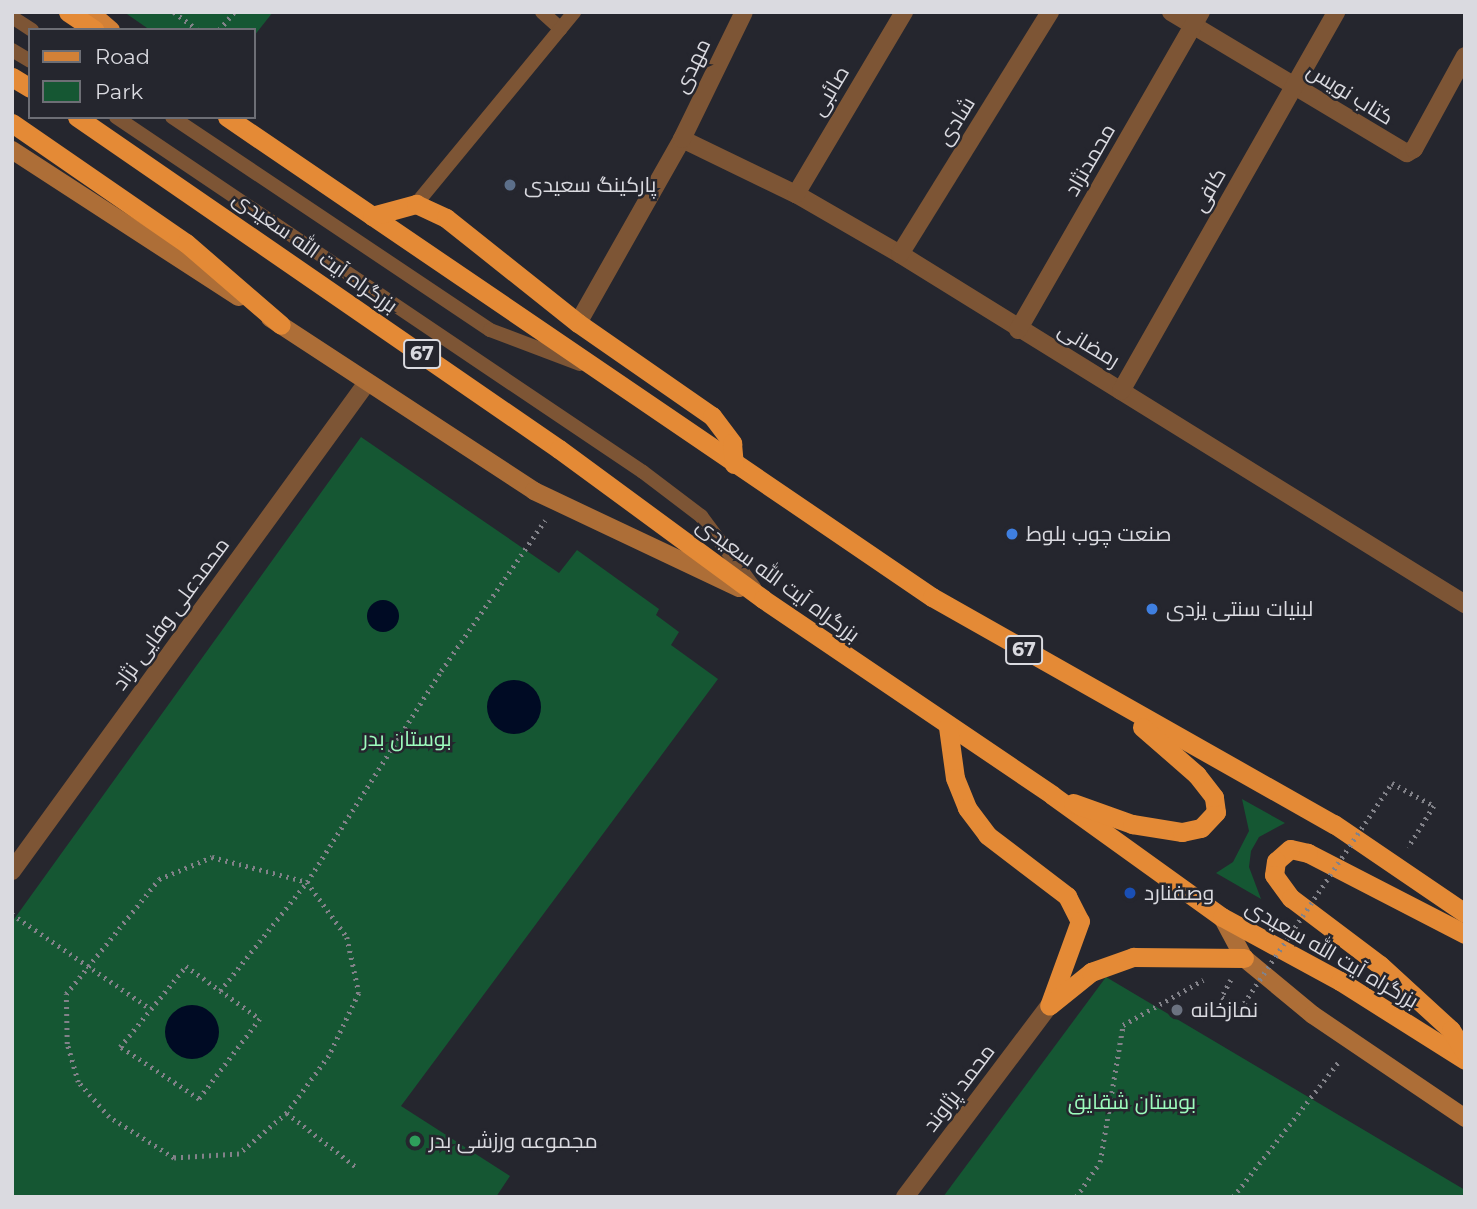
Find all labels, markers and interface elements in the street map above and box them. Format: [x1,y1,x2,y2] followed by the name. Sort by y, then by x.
[28,28,256,119] legend
[668,35,716,97] street label: مهدی
[95,44,150,69] text: Road
[1302,58,1398,130] street label: کتاب نویس
[805,61,855,121] street label: صائبی
[95,79,143,104] text: Park
[931,92,981,150] street label: شادی
[1059,119,1121,201] street label: محمدنژاد
[1186,164,1232,216] street label: کافی
[524,172,656,198] place label: پارکینگ سعیدی
[502,177,518,193] marker: پارکینگ سعیدی
[228,186,402,318] street label: بزرگراه آیت الله سعیدی
[1054,317,1124,373] street label: رمضانی
[403,338,441,370] road number: 67
[692,512,864,648] street label: بزرگراه آیت الله سعیدی
[1026,521,1172,547] place label: صنعت چوب بلوط
[1004,526,1020,542] marker: صنعت چوب بلوط
[107,533,235,695] street label: محمدعلی وفایی نژاد
[1166,596,1313,622] place label: لبنیات سنتی یزدی
[1144,601,1160,617] marker: لبنیات سنتی یزدی
[1005,635,1043,666] road number: 67
[362,726,452,752] park label: بوستان بدر
[1144,880,1214,906] place label: وصفنارد
[1122,885,1138,901] marker: وصفنارد
[1241,894,1423,1014] street label: بزرگراه آیت الله سعیدی
[1191,997,1258,1023] place label: نمازخانه
[1169,1002,1185,1018] marker: نمازخانه
[918,1039,1000,1137] street label: محمد پژاوند
[1068,1089,1196,1115] park label: بوستان شقایق
[429,1128,598,1154] place label: مجموعه ورزشی بدر
[407,1133,423,1149] marker: مجموعه ورزشی بدر

